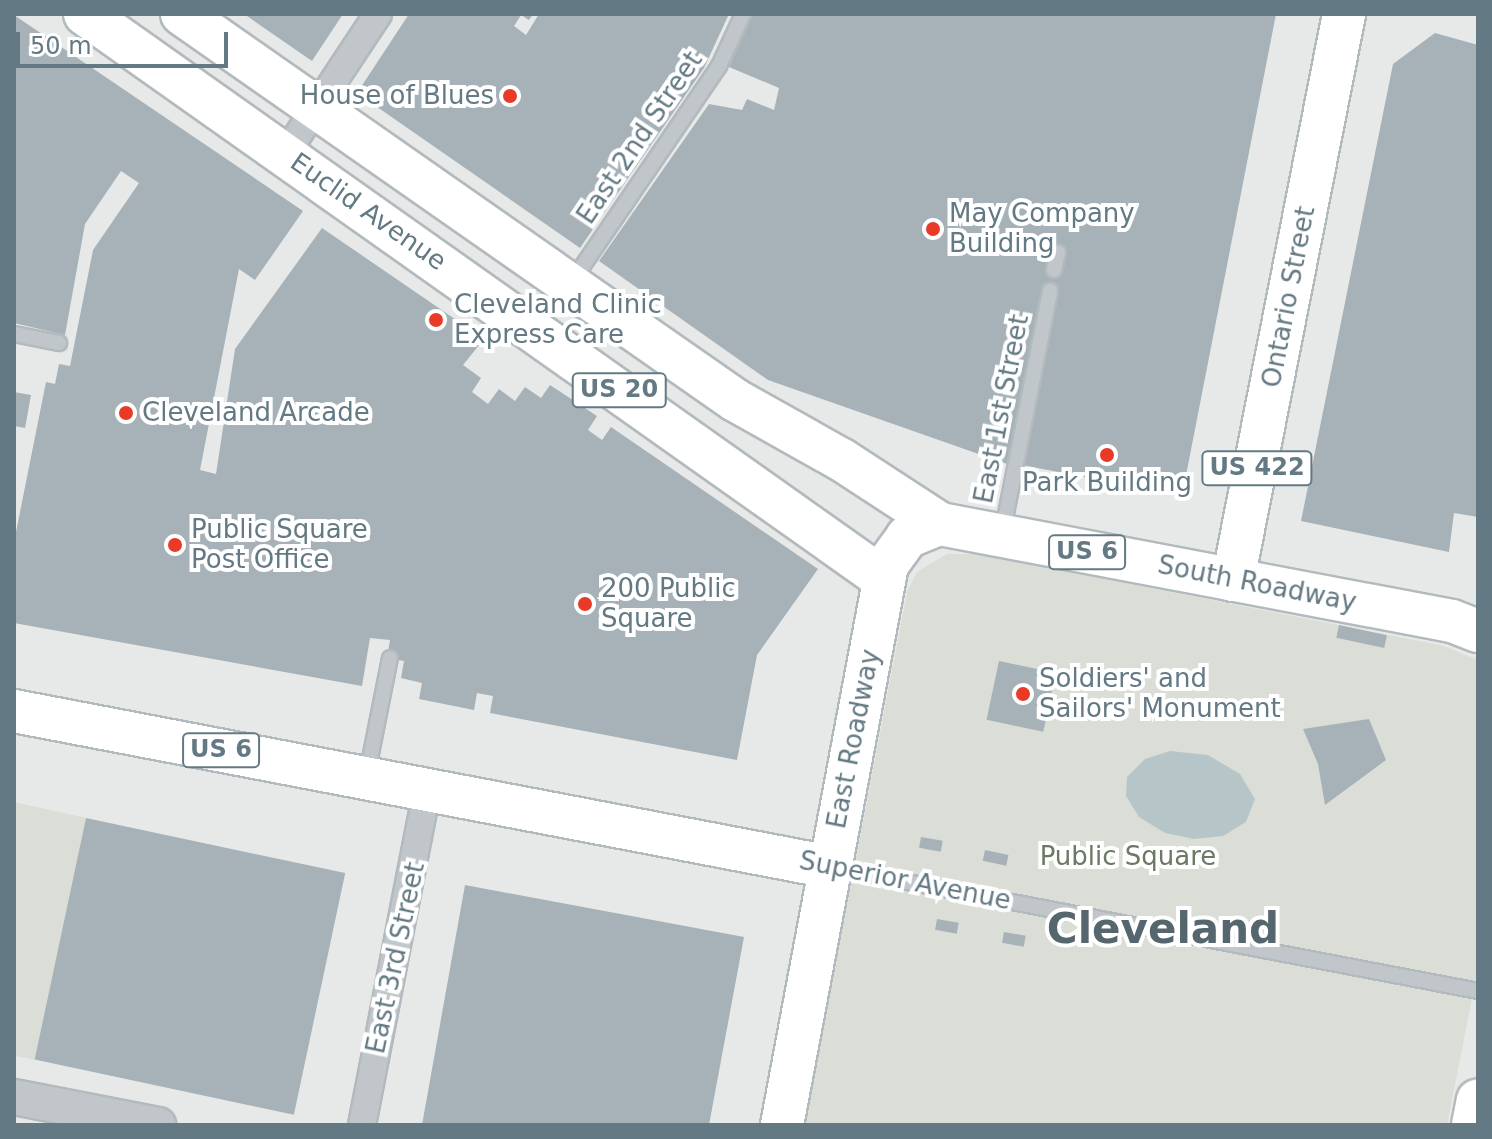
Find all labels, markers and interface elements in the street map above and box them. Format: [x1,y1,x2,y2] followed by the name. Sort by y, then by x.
[20,16,232,66] scale bar
[30,32,92,60] text: 50 m
[571,46,709,230] street label: East 2nd Street
[300,80,494,112] place label: House of Blues
[501,87,519,105] marker: House of Blues
[284,147,452,277] street label: Euclid Avenue
[949,198,1135,260] place label: May Company Building
[1256,204,1322,390] street label: Ontario Street
[924,220,942,238] marker: May Company Building
[454,289,662,350] place label: Cleveland Clinic Express Care
[425,309,447,331] marker: Cleveland Clinic Express Care
[968,312,1036,506] street label: East 1st Street
[571,370,667,410] road number: US 20
[142,397,370,429] place label: Cleveland Arcade
[117,404,135,422] marker: Cleveland Arcade
[1098,446,1116,464] marker: Park Building
[1201,448,1313,488] road number: US 422
[1022,467,1192,499] place label: Park Building
[191,514,368,576] place label: Public Square Post Office
[1047,532,1127,572] road number: US 6
[166,536,184,554] marker: Public Square Post Office
[1155,549,1359,619] street label: South Roadway
[601,573,736,634] place label: 200 Public Square
[576,595,594,613] marker: 200 Public Square
[821,647,887,831] street label: East Roadway
[1039,663,1281,724] place label: Soldiers' and Sailors' Monument
[1014,685,1032,703] marker: Soldiers' and Sailors' Monument
[181,730,261,770] road number: US 6
[1040,841,1216,873] park label: Public Square
[797,845,1013,917] street label: Superior Avenue
[360,859,432,1057] street label: East 3rd Street
[1047,904,1279,954] district label: Cleveland

